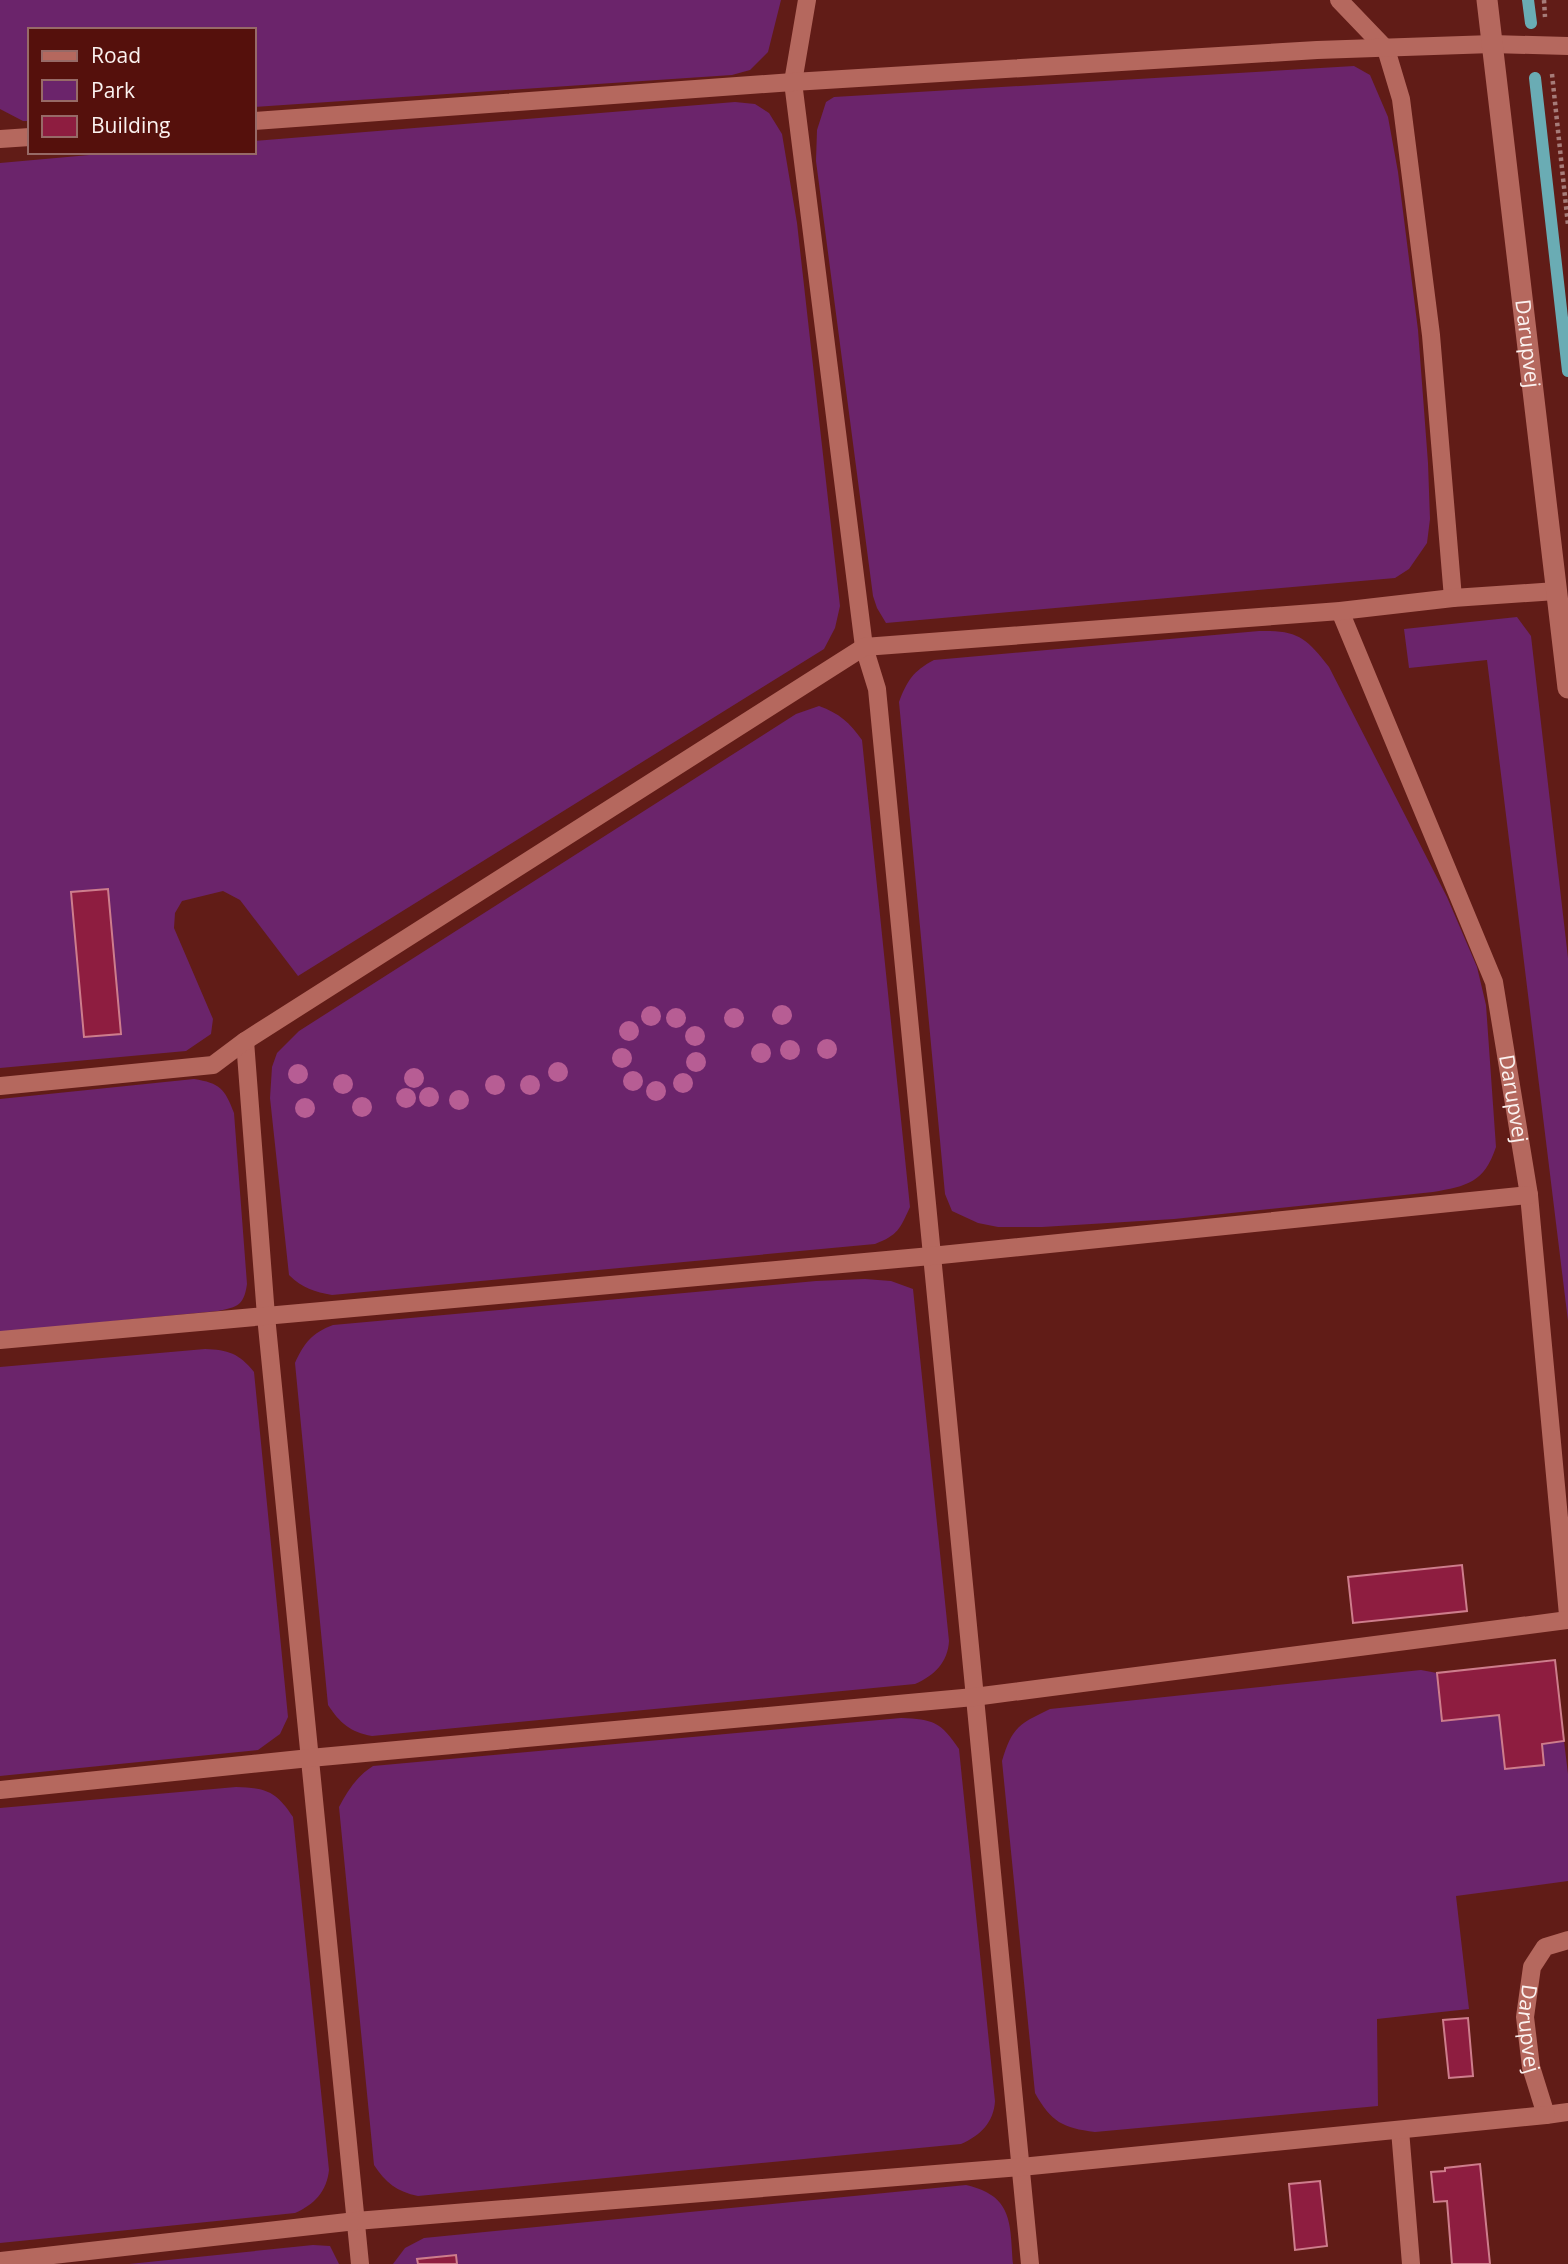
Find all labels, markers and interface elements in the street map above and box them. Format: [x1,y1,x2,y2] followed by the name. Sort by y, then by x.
[28,28,256,154] legend
[91,41,141,69] text: Road
[91,76,135,104] text: Park
[91,111,170,139] text: Building
[1509,298,1548,389] street label: Darupvej
[1493,1052,1535,1145] street label: Darupvej
[1512,1983,1547,2076] street label: Darupvej

